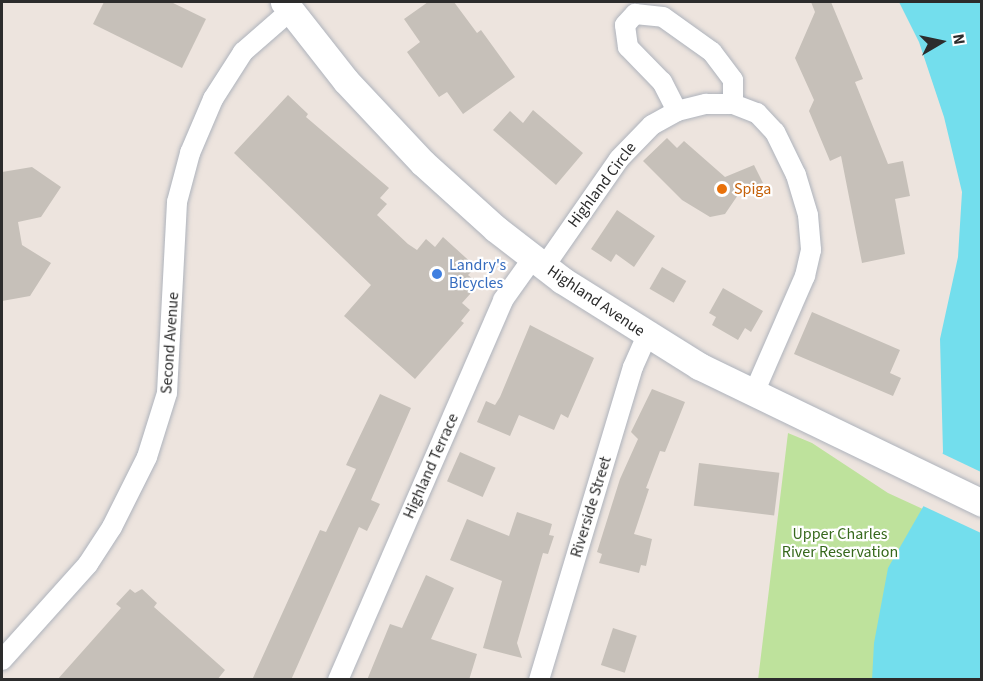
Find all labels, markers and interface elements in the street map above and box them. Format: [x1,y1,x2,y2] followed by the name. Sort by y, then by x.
[911,12,971,72] north arrow
[947,32,970,46] text: N
[564,139,640,231] street label: Highland Circle
[734,179,771,199] place label: Spiga
[715,182,729,196] marker: Spiga
[449,255,506,293] place label: Landry's Bicycles
[544,261,648,341] street label: Highland Avenue
[430,267,444,281] marker: Landry's Bicycles
[157,291,183,395] street label: Second Avenue
[399,410,463,522] street label: Highland Terrace
[567,454,615,560] street label: Riverside Street
[782,524,898,562] park label: Upper Charles River Reservation

